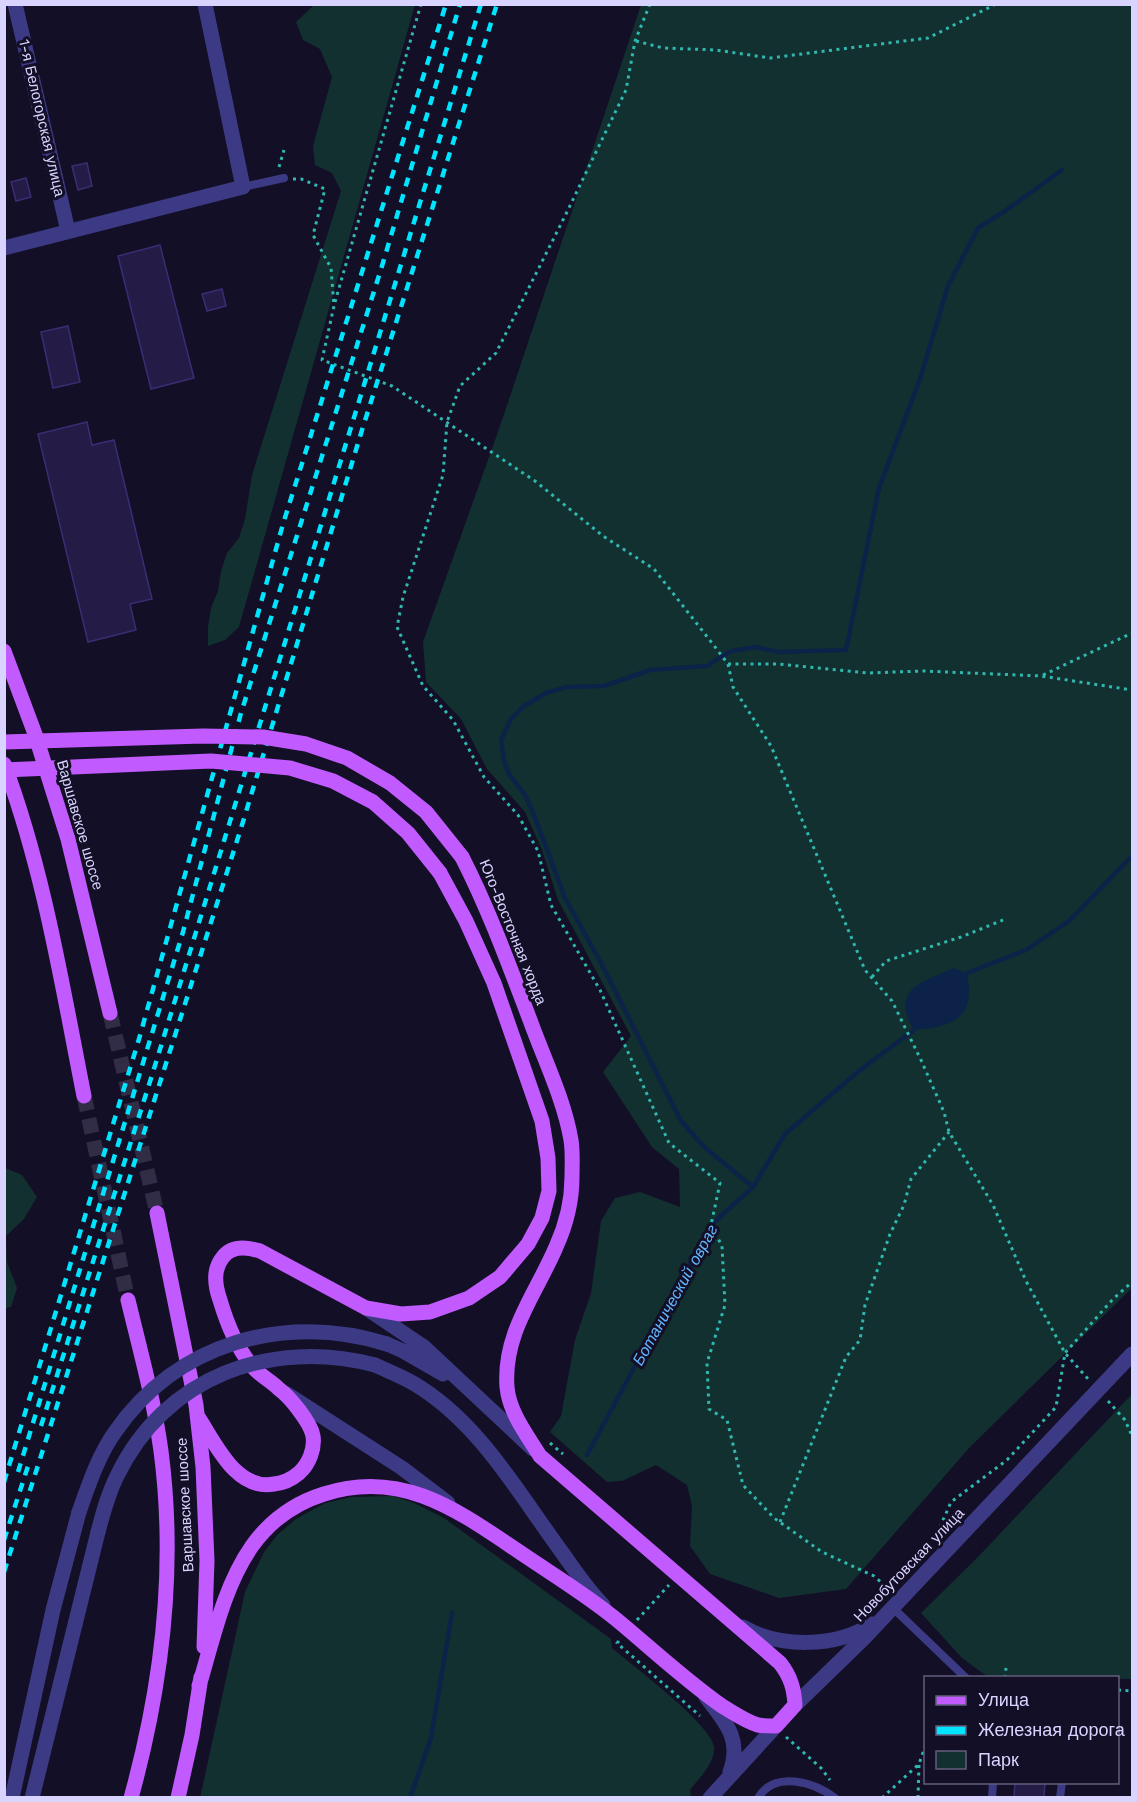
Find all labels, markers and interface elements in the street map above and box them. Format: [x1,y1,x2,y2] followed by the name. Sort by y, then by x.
[15,38,69,199] street label: 1-я Белогорская улица
[53,758,107,892] street label: Варшавское шоссе
[476,857,551,1008] street label: Юго-Восточная хорда
[628,1221,722,1369] water label: Ботанический овраг
[172,1437,198,1573] street label: Варшавское шоссе
[850,1504,968,1626] street label: Новобутовская улица
[924,1676,1119,1784] legend
[978,1689,1030,1710] text: Улица
[978,1719,1126,1740] text: Железная дорога
[978,1749,1019,1770] text: Парк

